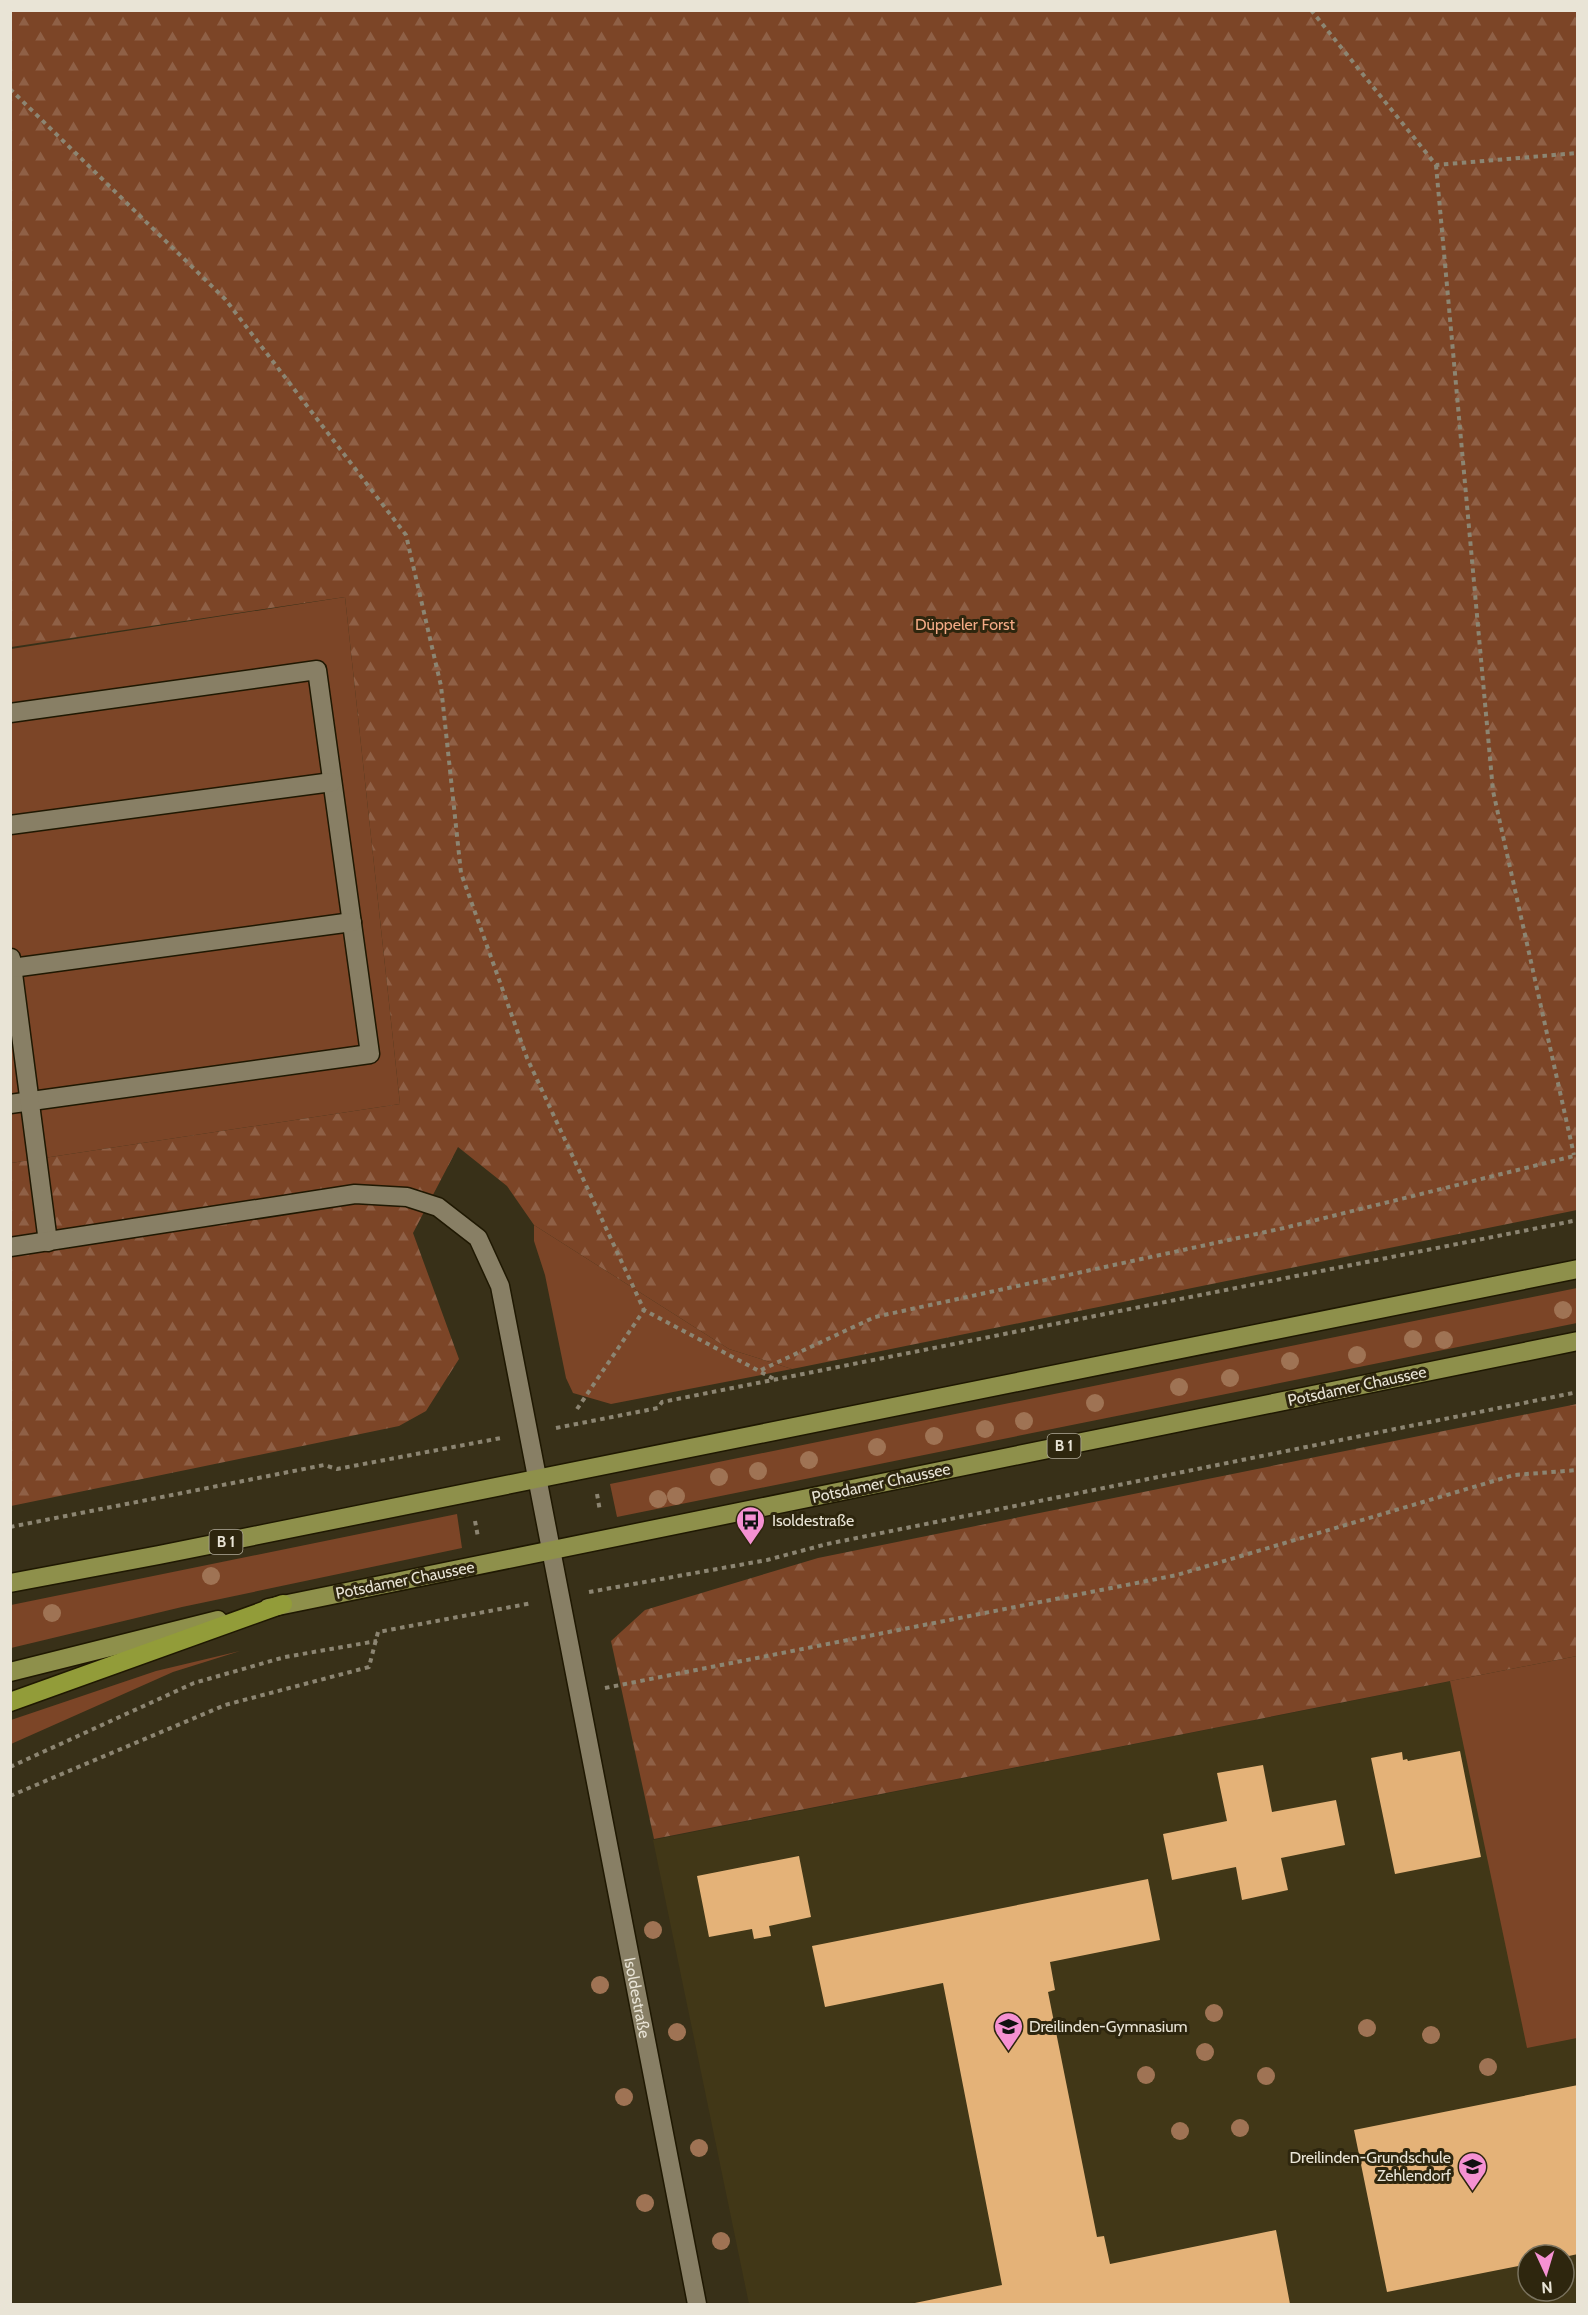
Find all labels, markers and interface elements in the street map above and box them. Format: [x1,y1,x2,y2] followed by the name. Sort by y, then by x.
[915,615,1016,634] park label: Düppeler Forst
[1286,1362,1428,1410] street label: Potsdamer Chaussee
[1048,1434,1080,1458] road number: B 1
[810,1459,952,1507] street label: Potsdamer Chaussee
[735,1504,767,1546] bus stop icon: Isoldestraße
[772,1511,854,1530] place label: Isoldestraße
[210,1530,242,1554] road number: B 1
[334,1557,476,1603] street label: Potsdamer Chaussee
[621,1956,655,2040] street label: Isoldestraße
[992,2010,1024,2052] school or university icon: Dreilinden-Gymnasium
[1029,2017,1188,2036] place label: Dreilinden-Gymnasium
[1289,2148,1452,2185] place label: Dreilinden-Grundschule Zehlendorf
[1456,2150,1488,2192] school or university icon: Dreilinden-Grundschule Zehlendorf
[1516,2243,1576,2303] north arrow
[1541,2278,1553,2297] text: N

